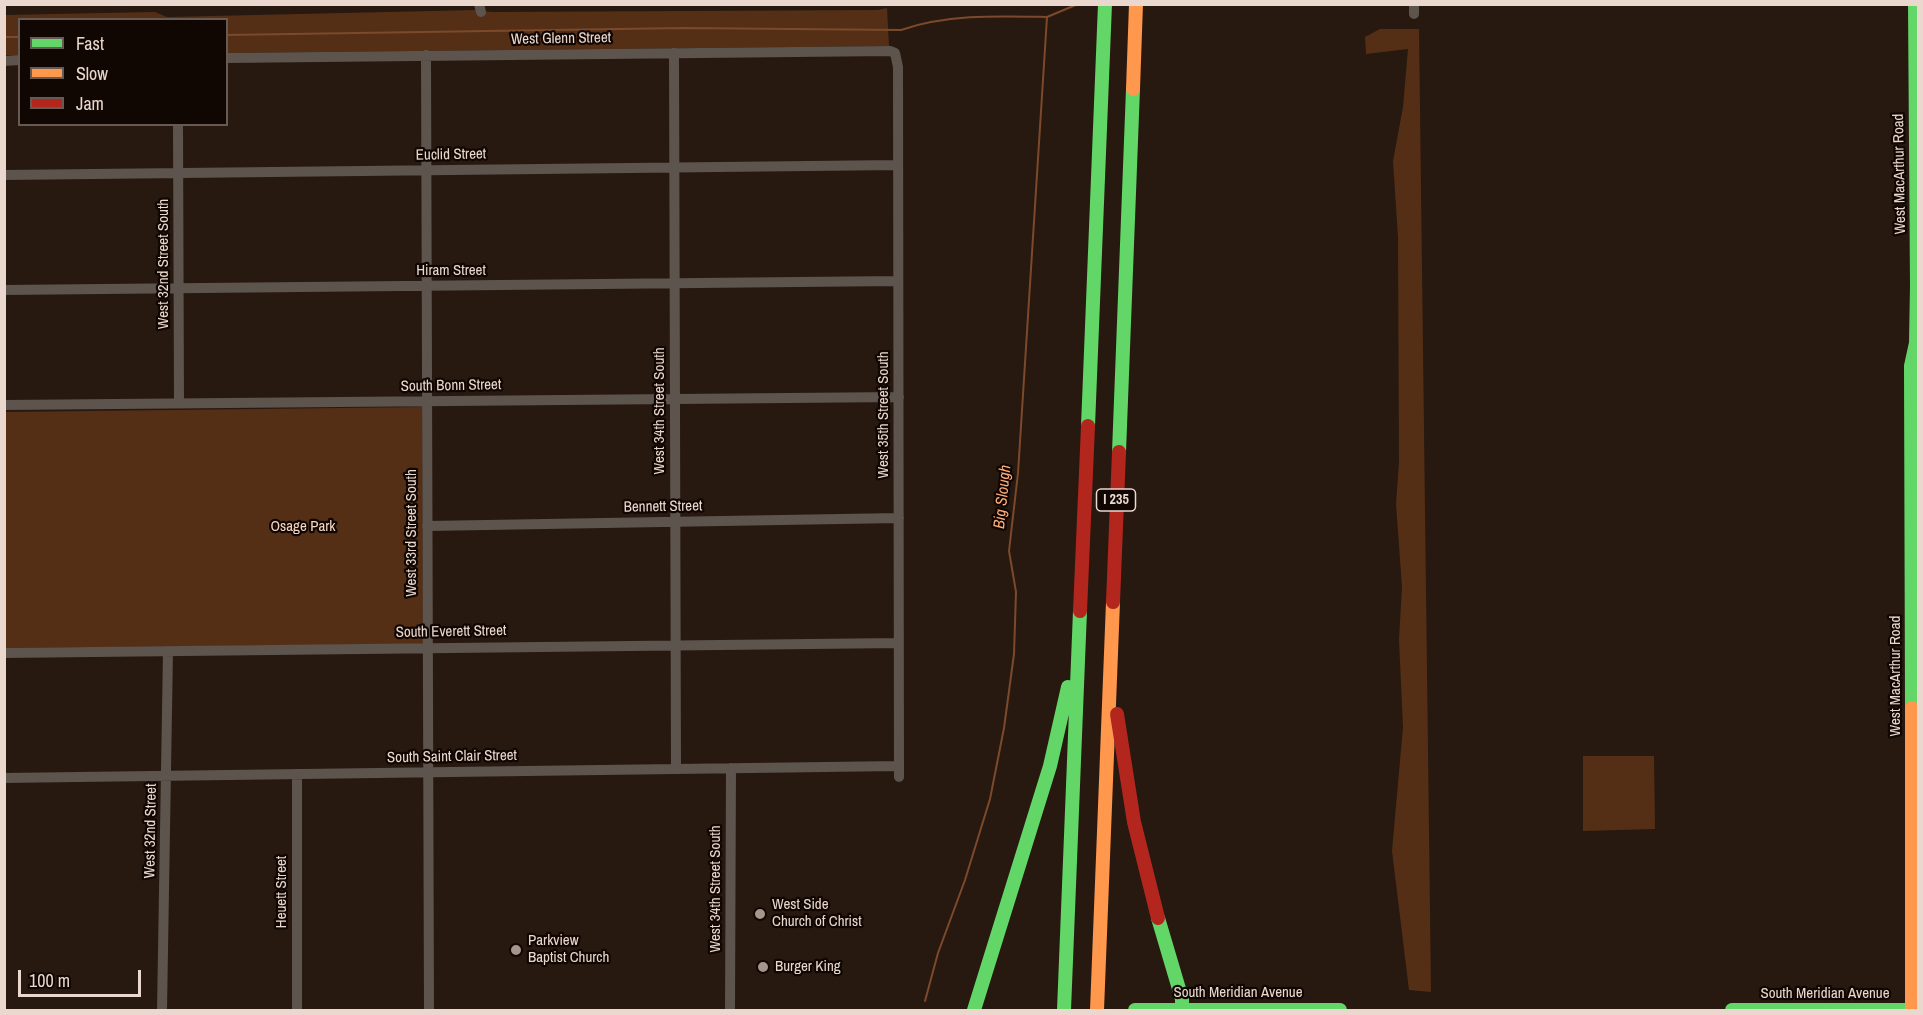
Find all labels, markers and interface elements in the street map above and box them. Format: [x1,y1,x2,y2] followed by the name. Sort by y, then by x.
[18,18,228,126] legend
[511,29,611,49] street label: West Glenn Street
[76,31,104,56] text: Fast
[76,61,108,86] text: Slow
[76,91,104,116] text: Jam
[1890,113,1910,235] street label: West MacArthur Road
[416,145,486,165] street label: Euclid Street
[155,199,173,329] street label: West 32nd Street South
[416,262,486,280] street label: Hiram Street
[651,348,669,474] street label: West 34th Street South
[875,352,893,478] street label: West 35th Street South
[401,376,501,396] street label: South Bonn Street
[990,464,1016,530] water label: Big Slough
[403,469,421,597] street label: West 33rd Street South
[1096,489,1136,511] road number: I 235
[624,497,702,517] street label: Bennett Street
[271,518,335,536] park label: Osage Park
[1887,616,1905,736] street label: West MacArthur Road
[395,622,507,642] street label: South Everett Street
[387,747,517,767] street label: South Saint Clair Street
[141,783,161,879] street label: West 32nd Street
[707,826,725,952] street label: West 34th Street South
[273,856,291,928] street label: Heuett Street
[772,896,862,931] place label: West Side Church of Christ
[753,907,767,921] marker: West Side Church of Christ
[528,932,609,967] place label: Parkview Baptist Church
[509,943,523,957] marker: Parkview Baptist Church
[21,958,144,996] scale bar
[775,958,841,976] place label: Burger King
[756,960,770,974] marker: Burger King
[29,968,70,993] text: 100 m
[1173,984,1303,1002] street label: South Meridian Avenue
[1760,985,1890,1003] street label: South Meridian Avenue

